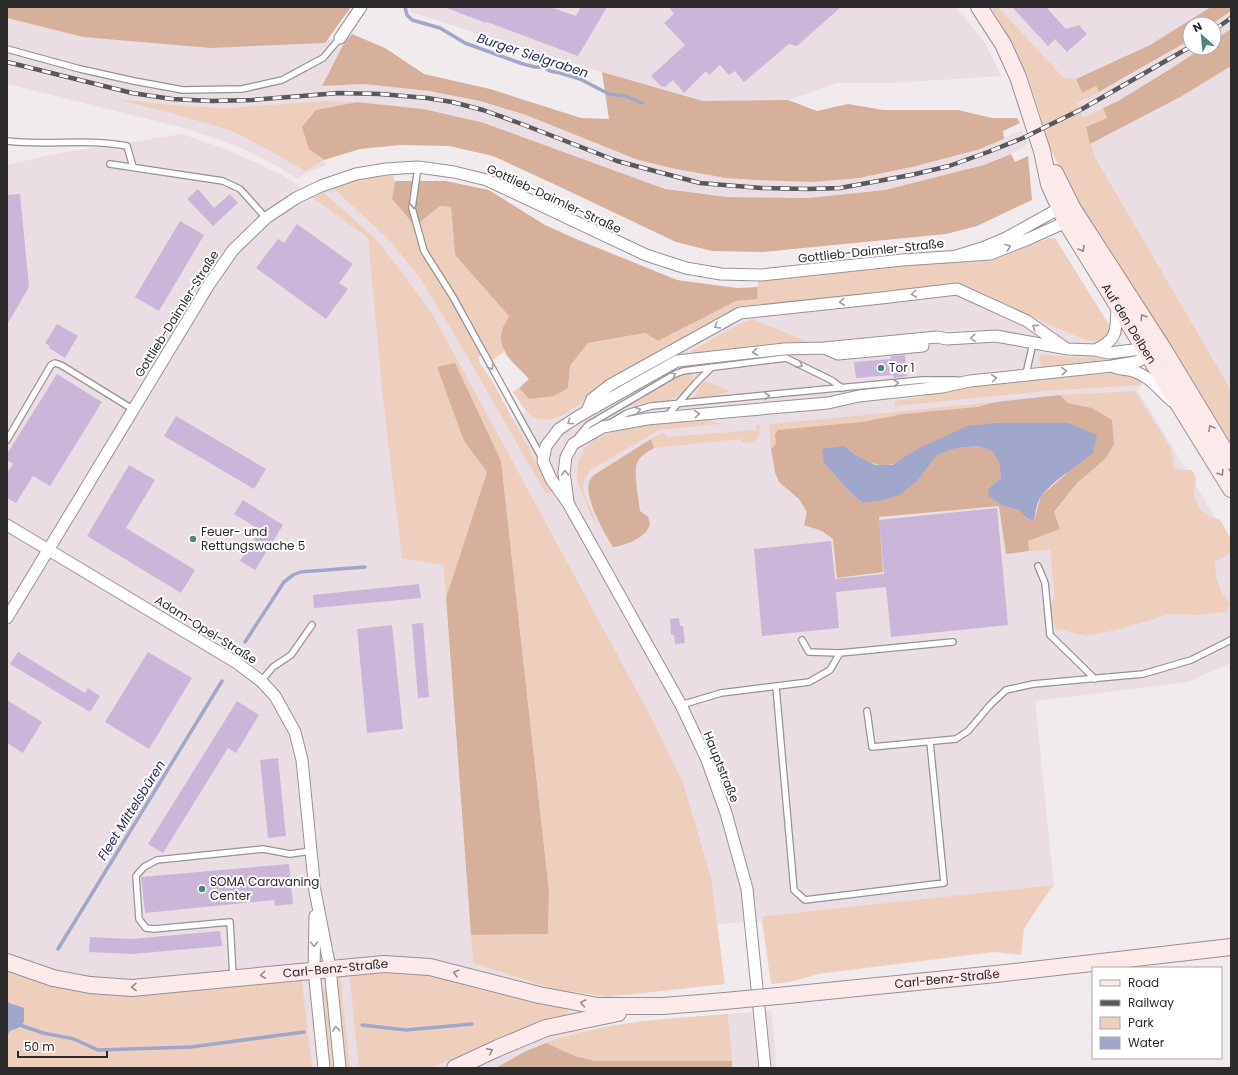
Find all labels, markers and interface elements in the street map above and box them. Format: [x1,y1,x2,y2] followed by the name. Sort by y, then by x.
[1182,16,1222,56] north arrow
[1190,18,1205,36] text: N
[475,28,591,82] water label: Burger Sielgraben
[484,160,624,237] street label: Gottlieb-Daimler-Straße
[409,203,418,209] one-way arrow
[797,234,945,267] street label: Gottlieb-Daimler-Straße
[1004,244,1011,252] one-way arrow
[1078,245,1085,252] one-way arrow
[130,247,223,380] street label: Gottlieb-Daimler-Straße
[1098,280,1161,367] street label: Auf den Delben
[911,289,918,298] one-way arrow
[839,297,846,306] one-way arrow
[1140,314,1147,321] one-way arrow
[713,321,721,329] one-way arrow
[1033,325,1040,332] one-way arrow
[970,333,976,342] one-way arrow
[752,347,758,356] one-way arrow
[889,359,915,376] place label: Tor 1
[796,360,803,368] one-way arrow
[486,363,494,370] one-way arrow
[876,363,886,373] marker: Tor 1
[1061,366,1067,375] one-way arrow
[669,373,677,380] one-way arrow
[991,374,997,383] one-way arrow
[893,379,899,388] one-way arrow
[764,391,770,400] one-way arrow
[634,406,641,415] one-way arrow
[694,410,700,419] one-way arrow
[567,417,574,425] one-way arrow
[1208,425,1215,432] one-way arrow
[1216,469,1223,476] one-way arrow
[561,470,569,476] one-way arrow
[201,523,305,554] place label: Feuer- und Rettungswache 5
[188,534,198,544] marker: Feuer- und Rettungswache 5
[152,591,261,668] street label: Adam-Opel-Straße
[699,729,743,805] street label: Hauptstraße
[93,757,170,864] water label: Fleet Mittelsbüren
[210,873,319,904] place label: SOMA Caravaning Center
[197,884,207,894] marker: SOMA Caravaning Center
[310,941,318,947] one-way arrow
[282,955,389,982] street label: Carl-Benz-Straße
[894,965,1001,992] street label: Carl-Benz-Straße
[1092,967,1222,1059] legend
[453,969,460,978] one-way arrow
[260,970,266,979] one-way arrow
[1128,974,1159,991] text: Road
[130,983,136,991] one-way arrow
[1128,994,1174,1011] text: Railway
[579,999,586,1008] one-way arrow
[1128,1014,1155,1031] text: Park
[332,1026,341,1032] one-way arrow
[18,1033,107,1059] scale bar
[1128,1034,1165,1051] text: Water
[24,1038,55,1055] text: 50 m
[486,1048,494,1056] one-way arrow

